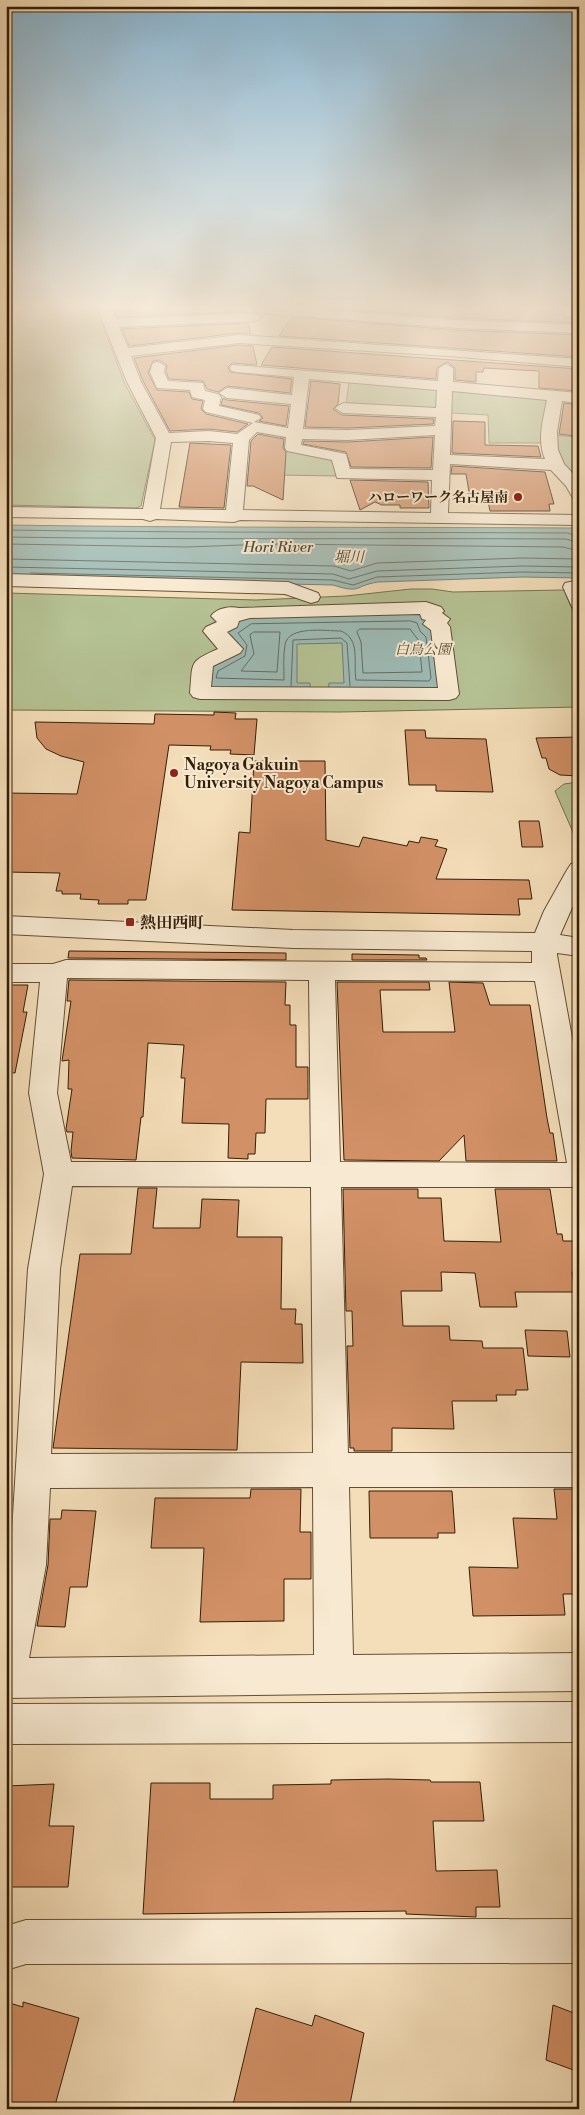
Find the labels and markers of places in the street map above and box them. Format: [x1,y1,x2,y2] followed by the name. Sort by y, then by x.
[368,489,508,507] place label: ハローワーク名古屋南
[512,491,524,503] marker: ハローワーク名古屋南
[184,755,384,793] place label: Nagoya Gakuin University Nagoya Campus
[168,767,180,779] marker: Nagoya Gakuin University Nagoya Campus
[140,913,204,933] place label: 熱田西町
[124,916,136,928] marker: 熱田西町

